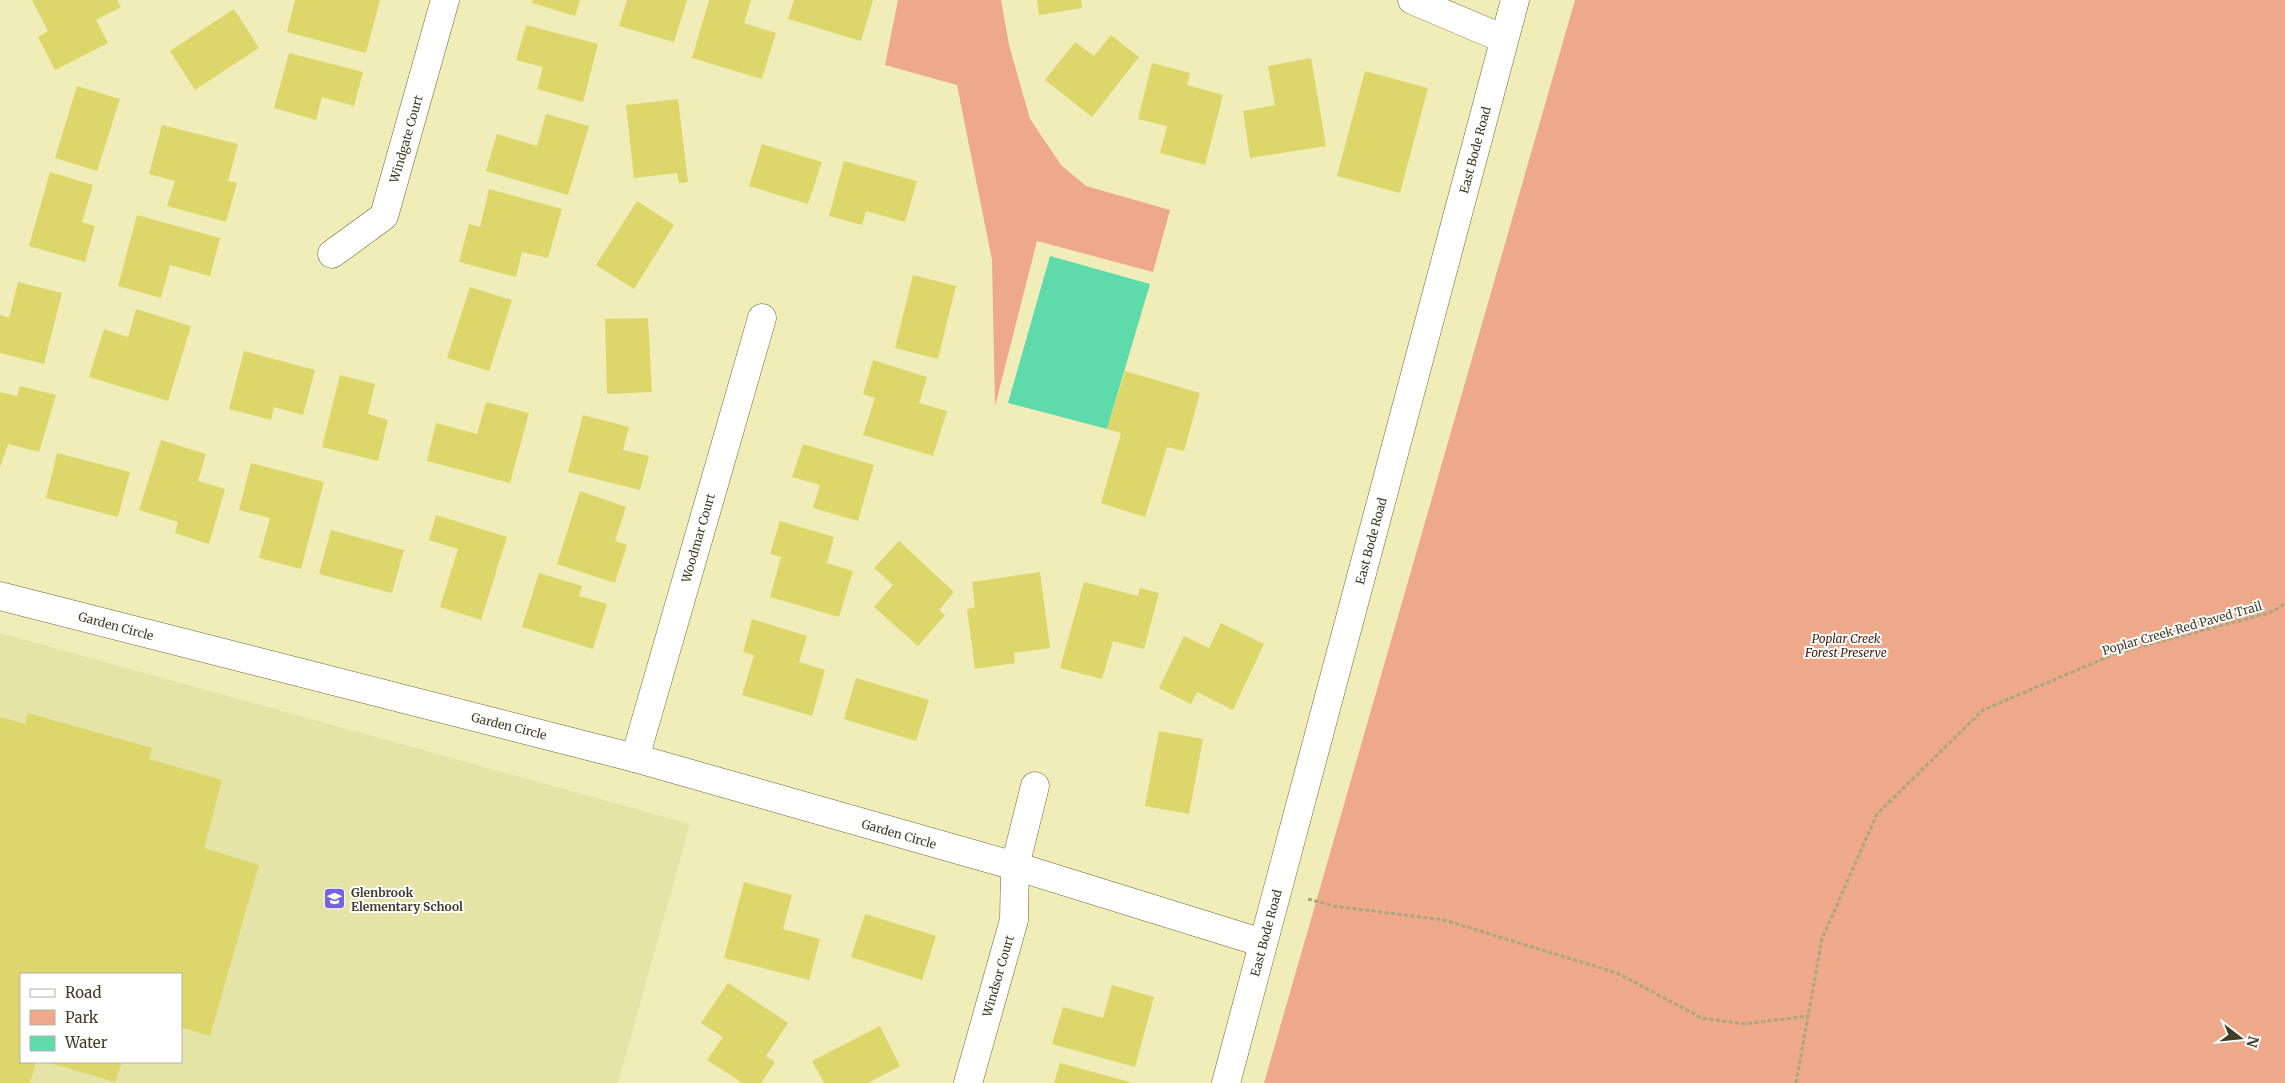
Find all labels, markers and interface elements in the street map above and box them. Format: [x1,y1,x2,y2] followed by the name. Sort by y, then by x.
[386,93,426,185] street label: Windgate Court
[1456,105,1494,195] street label: East Bode Road
[678,491,718,585] street label: Woodmar Court
[1352,496,1390,586] street label: East Bode Road
[2100,598,2264,658] street label: Poplar Creek Red Paved Trail
[77,609,155,643] street label: Garden Circle
[1804,631,1887,660] park label: Poplar Creek Forest Preserve
[470,709,548,743] street label: Garden Circle
[860,816,938,852] street label: Garden Circle
[351,885,463,914] place label: Glenbrook Elementary School
[323,887,347,911] school or university icon: Glenbrook Elementary School
[1247,888,1285,978] street label: East Bode Road
[979,933,1017,1020] street label: Windsor Court
[20,973,182,1063] legend
[65,983,101,1002] text: Road
[65,1008,99,1027] text: Park
[2215,1013,2265,1063] north arrow
[64,1033,108,1052] text: Water
[2242,1034,2263,1049] text: N

